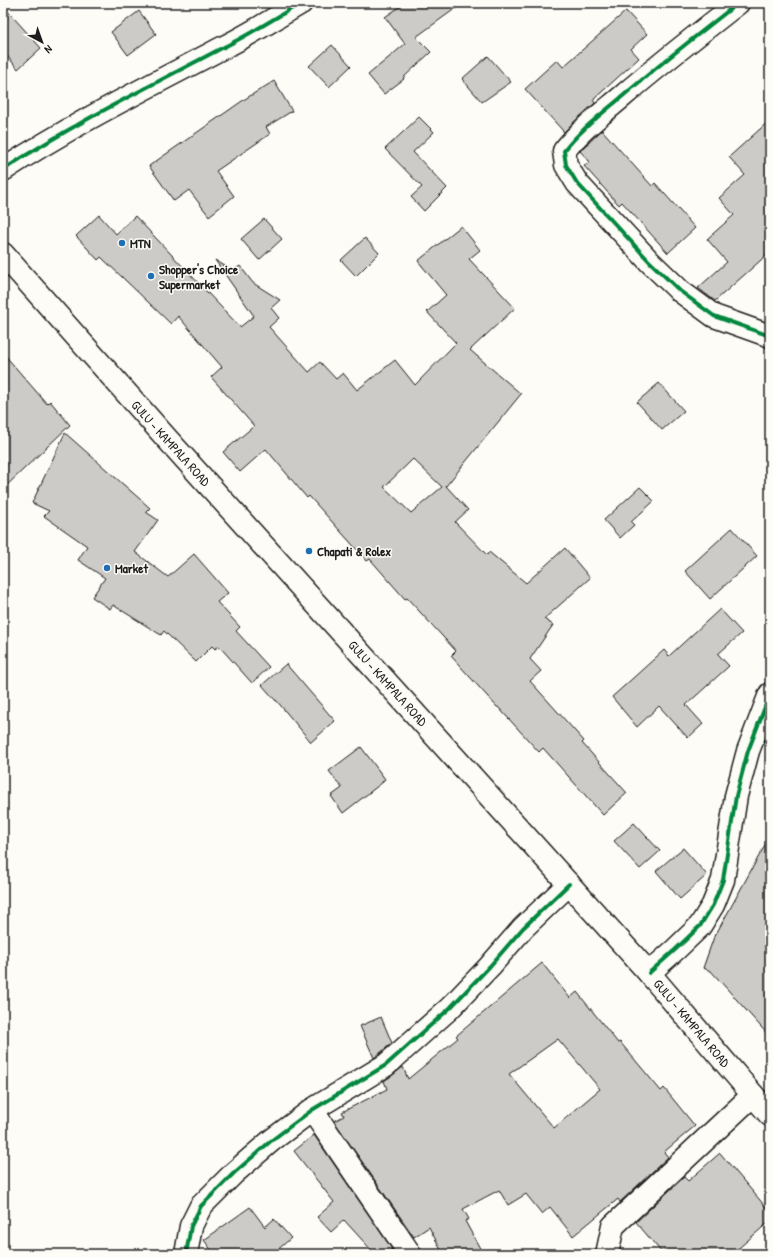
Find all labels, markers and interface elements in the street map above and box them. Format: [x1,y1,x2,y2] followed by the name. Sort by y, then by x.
[22,22,62,62] north arrow
[42,42,55,57] text: N
[130,234,151,252] place label: MTN
[117,238,127,248] marker: MTN
[159,260,239,294] place label: Shopper's Choice Supermarket
[146,271,156,281] marker: Shopper's Choice Supermarket
[128,396,215,490] street label: GULU - KAMPALA ROAD
[317,542,391,561] place label: Chapati & Rolex
[304,546,314,556] marker: Chapati & Rolex
[115,559,148,577] place label: Market
[102,563,112,573] marker: Market
[345,636,432,730] street label: GULU - KAMPALA ROAD
[650,975,735,1072] street label: GULU - KAMPALA ROAD

